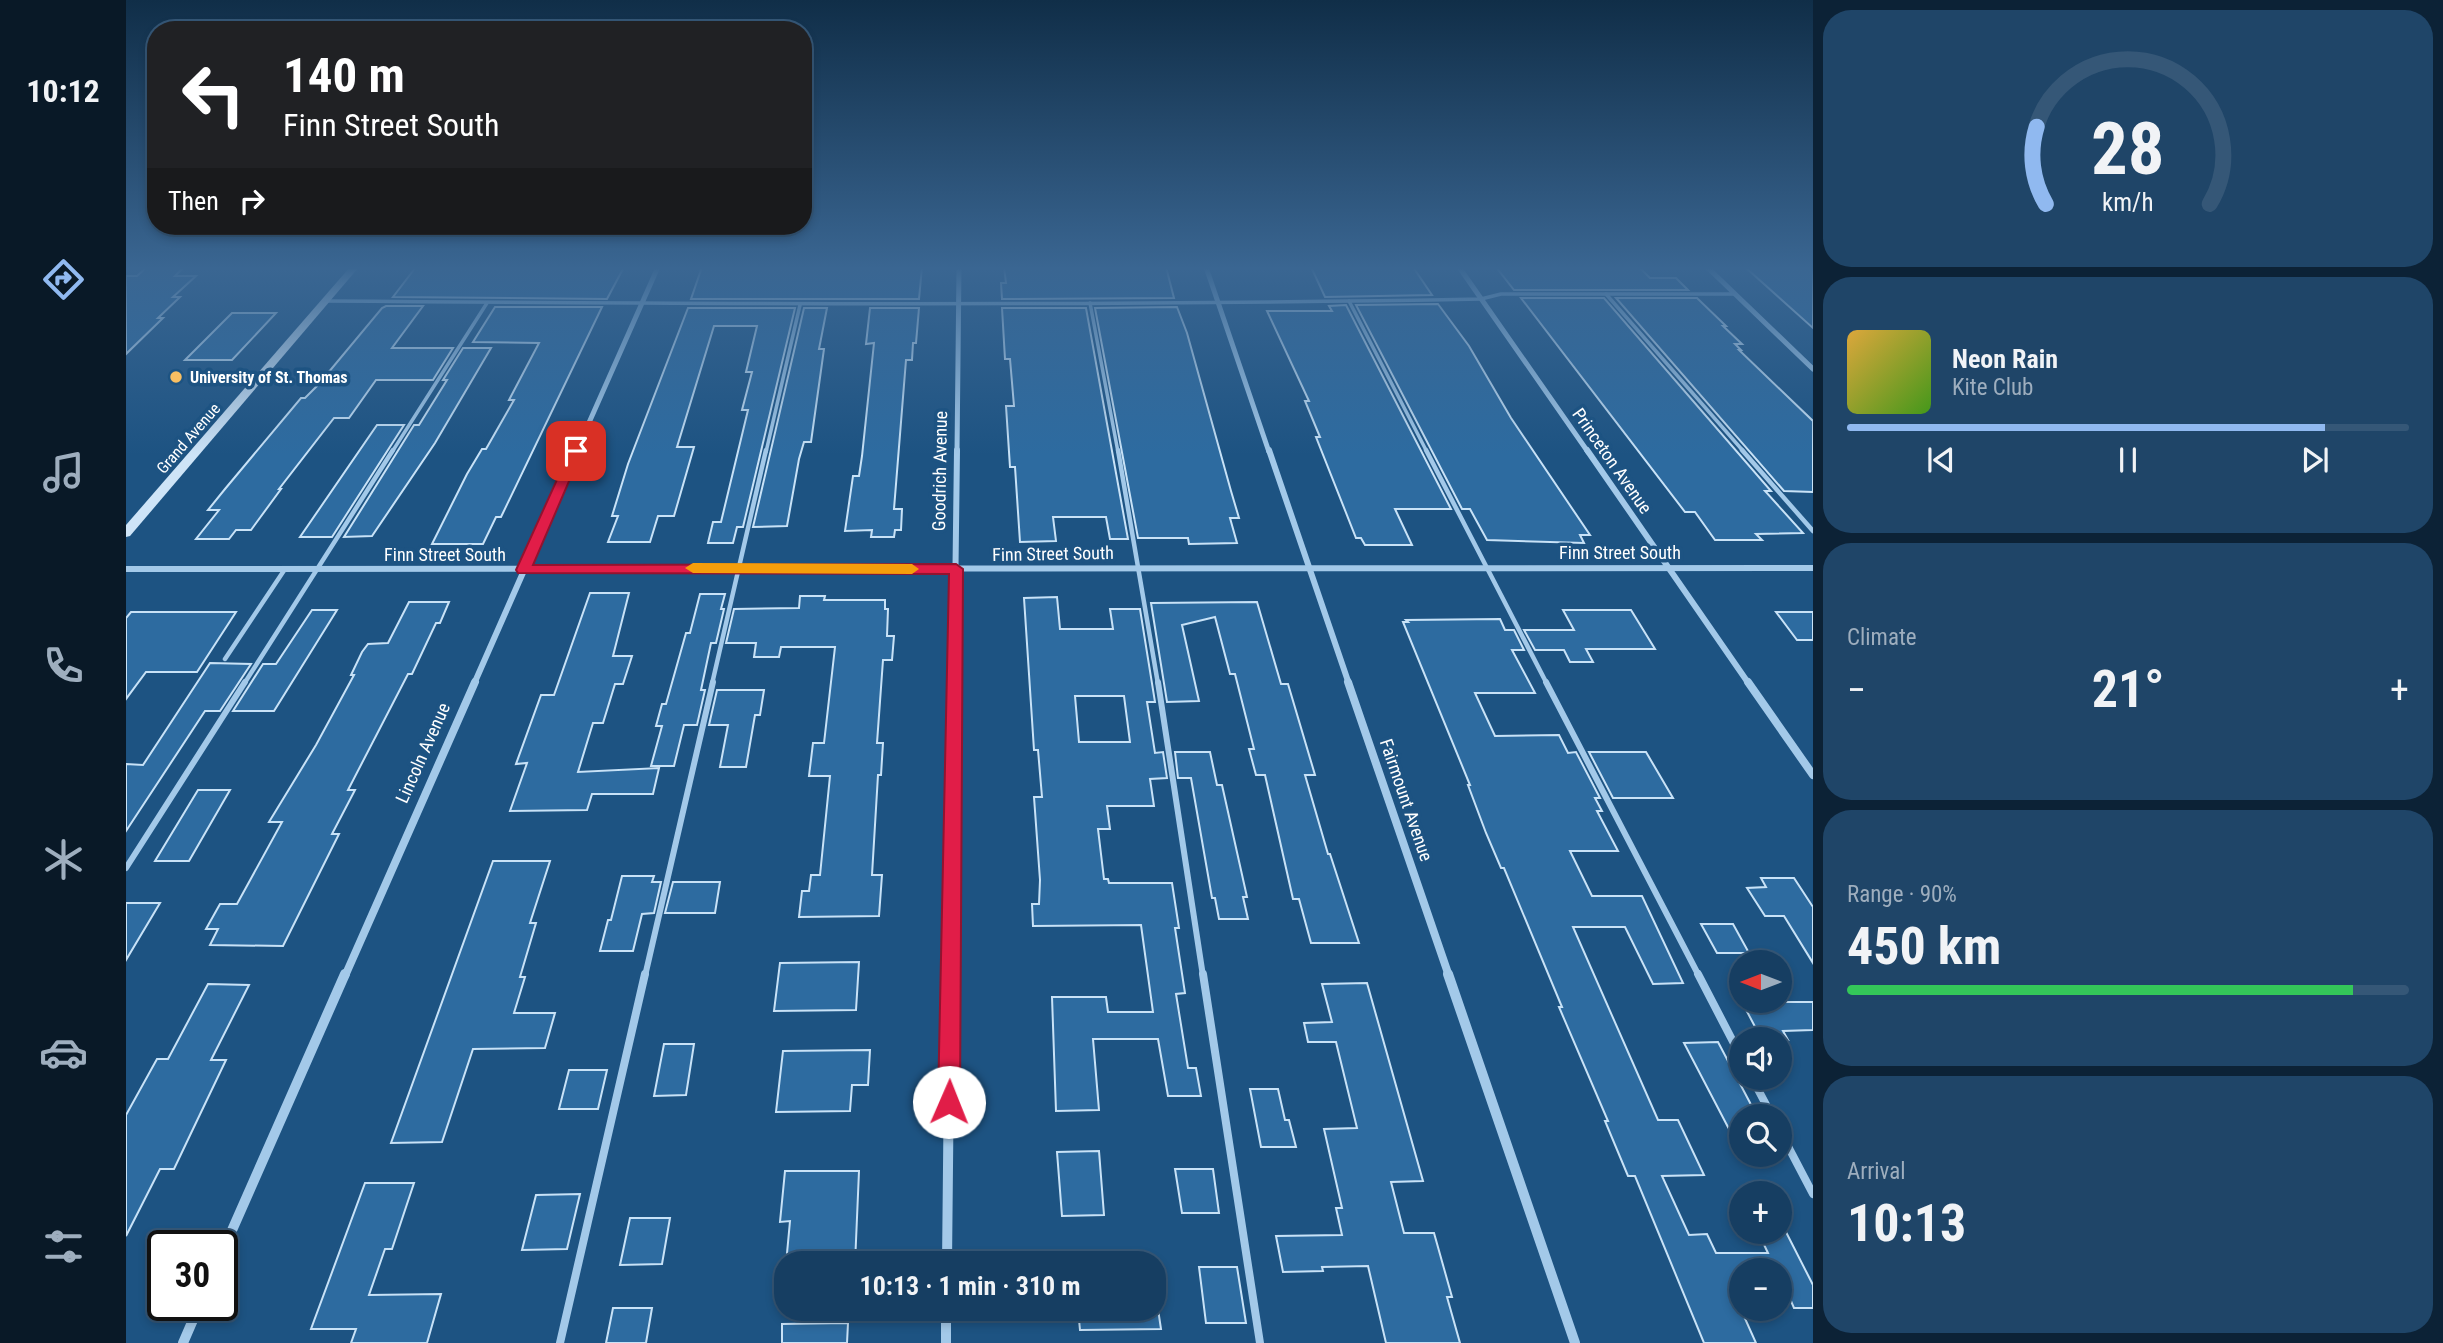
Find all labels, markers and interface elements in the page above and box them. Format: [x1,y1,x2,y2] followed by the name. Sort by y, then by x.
[283,47,405,104] text: 140 m
[168,49,259,140] icon: left
[26,72,100,110] text: 10:12
[283,106,499,144] text: Finn Street South
[2091,107,2165,193] text: 28
[233,182,271,220] icon: right
[168,186,219,216] text: Then
[2102,188,2154,217] text: km/h
[39,255,88,304] icon: directions
[1952,344,2058,374] text: Neon Rain
[190,368,348,387] place label: University of St. Thomas
[168,369,184,385] marker: University of St. Thomas
[1952,374,2033,401] text: Kite Club
[153,399,224,477] street label: Grand Avenue
[1568,404,1657,517] street label: Princeton Avenue
[928,411,951,531] street label: Goodrich Avenue
[546,421,606,481] pin
[557,432,595,470] icon: arrive
[1922,441,1960,479] icon: previous
[2109,441,2147,479] icon: pause
[2296,441,2334,479] icon: next
[39,448,88,497] icon: music
[992,542,1114,565] street label: Finn Street South
[1559,542,1681,563] street label: Finn Street South
[384,544,506,565] street label: Finn Street South
[1847,624,1917,651] text: Climate
[39,641,88,690] icon: phone
[2092,659,2164,720] text: 21°
[1847,668,1866,712] text: −
[2390,668,2409,712] text: +
[391,699,454,806] street label: Lincoln Avenue
[1376,736,1437,864] street label: Fairmount Avenue
[39,835,88,884] icon: climate
[1847,881,1957,908] text: Range · 90%
[1847,916,2001,977] text: 450 km
[1729,950,1792,1013] north arrow
[1729,950,1792,1321] map controls
[1729,1027,1792,1090] button: sound
[39,1028,88,1077] icon: car
[912,1065,986,1139] position arrow
[1729,1104,1792,1167] button: search
[1847,1158,1906,1185] text: Arrival
[1729,1181,1792,1244] button: +
[1847,1193,1966,1254] text: 10:13
[39,1222,88,1271] icon: filters
[147,1230,238,1321] speed limit sign: 30
[1729,1258,1792,1321] button: −
[860,1271,1080,1301] text: 10:13 · 1 min · 310 m

